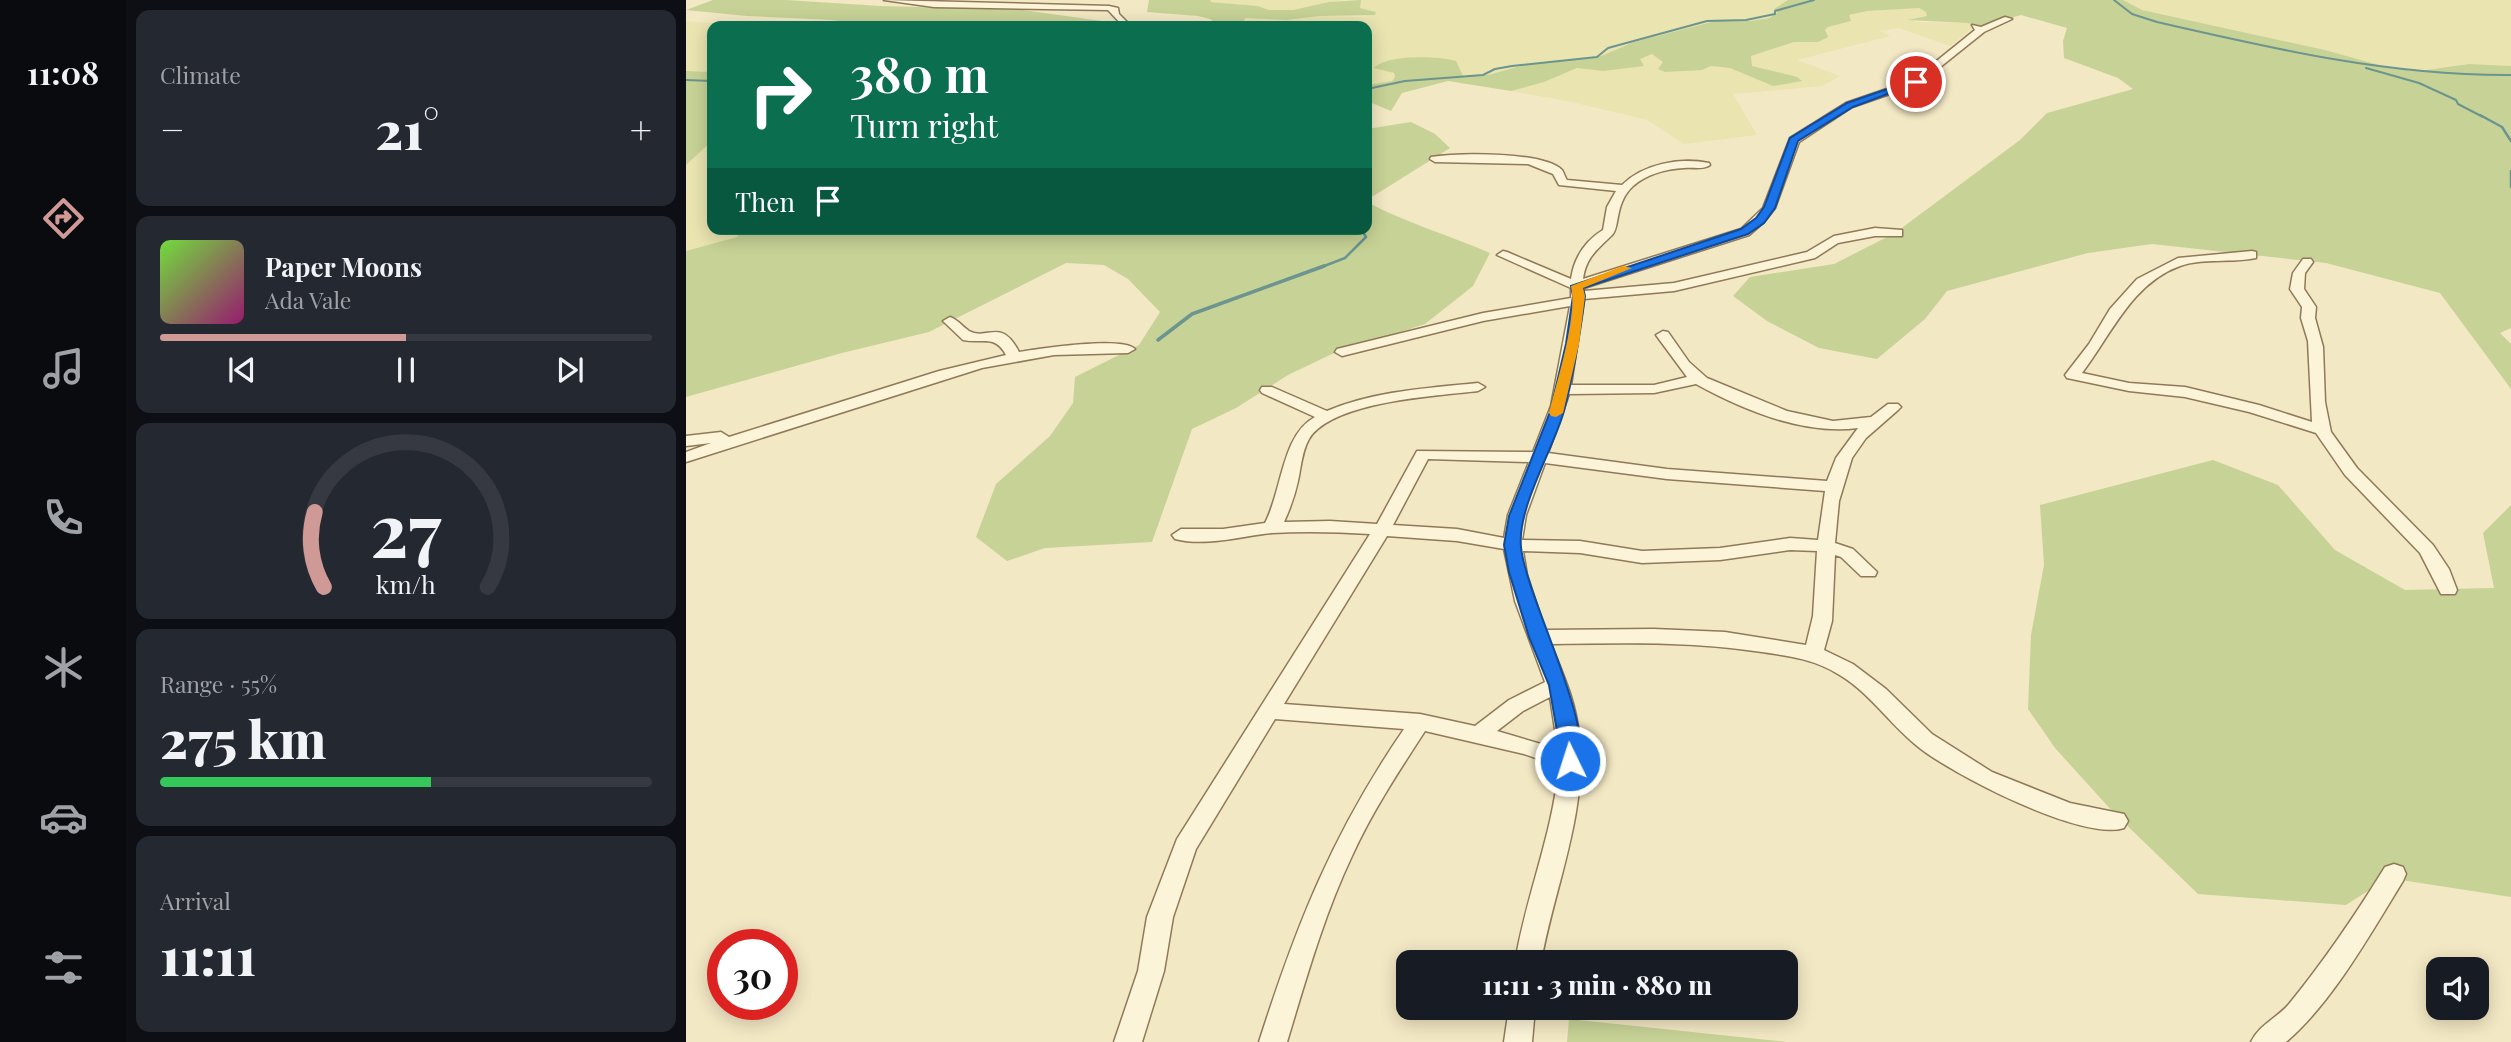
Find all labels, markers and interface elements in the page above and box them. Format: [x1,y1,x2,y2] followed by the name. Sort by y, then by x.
[850,40,989,105] text: 380 m
[735,49,826,140] icon: right
[27,50,99,93] text: 11:08
[1886,52,1946,112] pin
[160,59,241,90] text: Climate
[1897,63,1935,101] icon: arrive
[375,94,439,163] text: 21°
[160,103,185,154] text: −
[630,103,652,154] text: +
[850,103,998,146] text: Turn right
[809,182,847,220] icon: arrive
[735,184,795,219] text: Then
[39,194,88,243] icon: directions
[265,249,422,284] text: Paper Moons
[265,284,352,315] text: Ada Vale
[39,344,88,393] icon: music
[223,351,261,389] icon: previous
[387,351,425,389] icon: pause
[551,351,589,389] icon: next
[370,478,442,575] text: 27
[39,493,88,542] icon: phone
[376,567,436,600] text: km/h
[39,643,88,692] icon: climate
[160,668,277,699] text: Range · 55%
[160,703,326,772] text: 275 km
[1533,724,1607,798] position arrow
[39,793,88,842] icon: car
[160,885,231,916] text: Arrival
[160,920,256,989] text: 11:11
[707,929,798,1020] speed limit sign: 30
[39,943,88,992] icon: filters
[2426,957,2489,1020] map controls
[2426,957,2489,1020] button: sound
[1482,967,1712,1002] text: 11:11 · 3 min · 880 m

